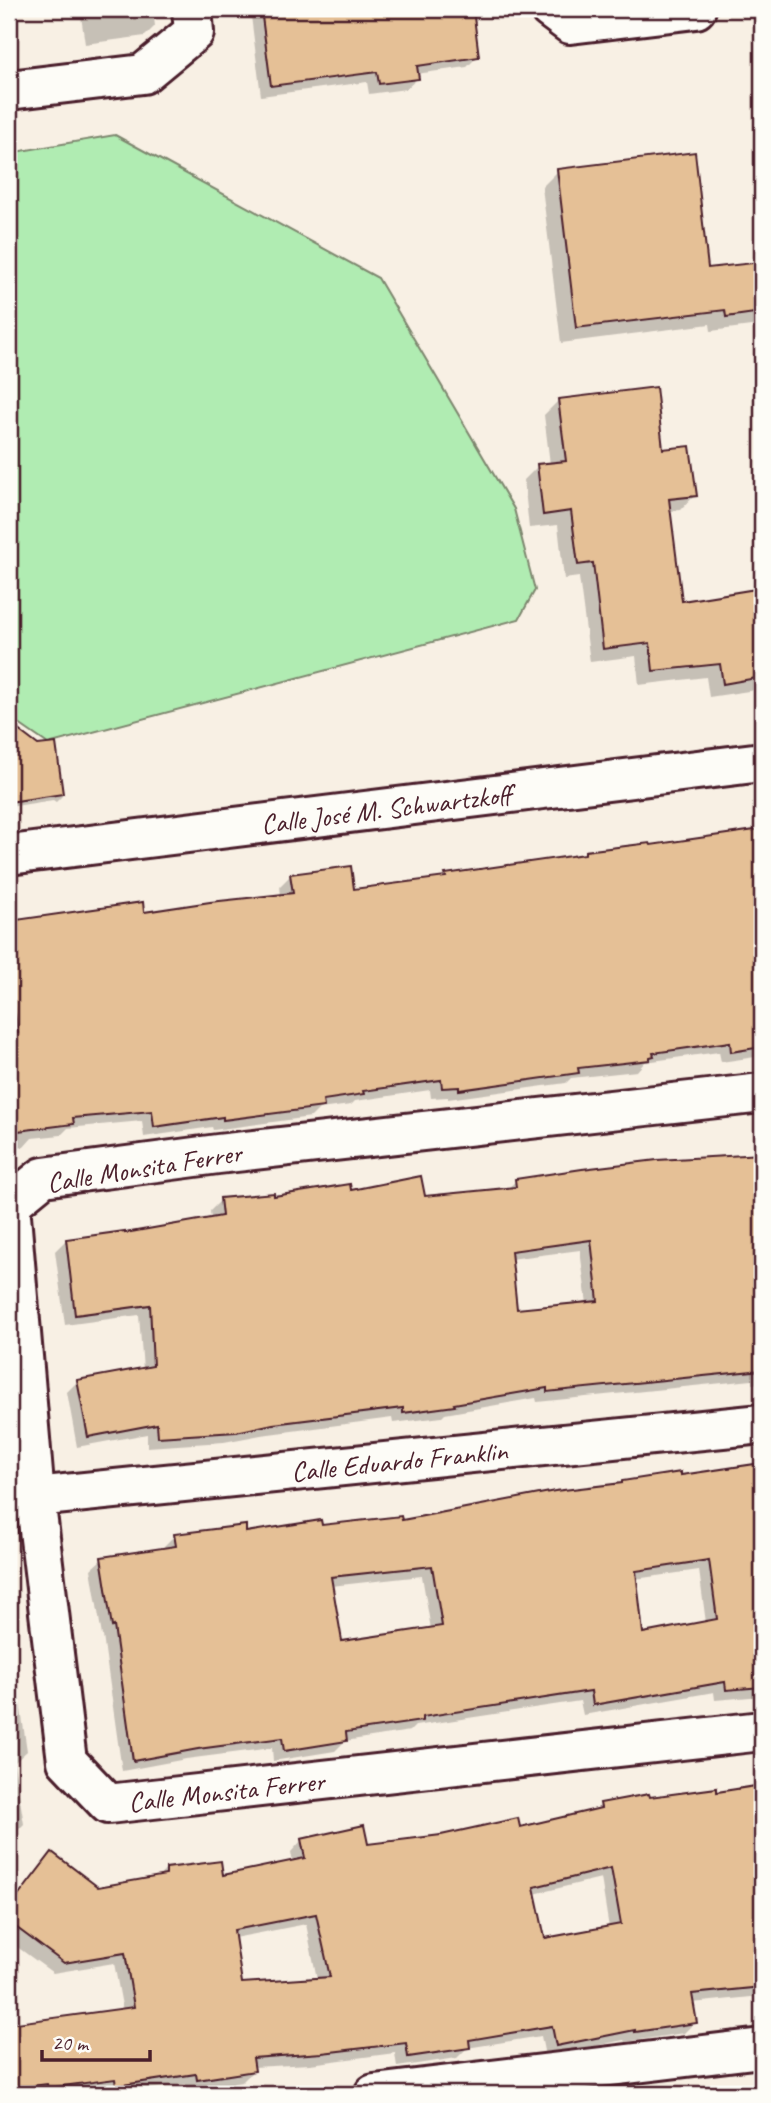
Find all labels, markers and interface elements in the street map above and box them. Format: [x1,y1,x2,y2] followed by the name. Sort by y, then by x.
[259,775,519,842] street label: Calle José M. Schwartzkoff
[44,1135,246,1200] street label: Calle Monsita Ferrer
[290,1433,510,1489] street label: Calle Eduardo Franklin
[127,1763,328,1820] street label: Calle Monsita Ferrer
[42,2019,150,2063] scale bar
[52,2030,90,2056] text: 20 m

